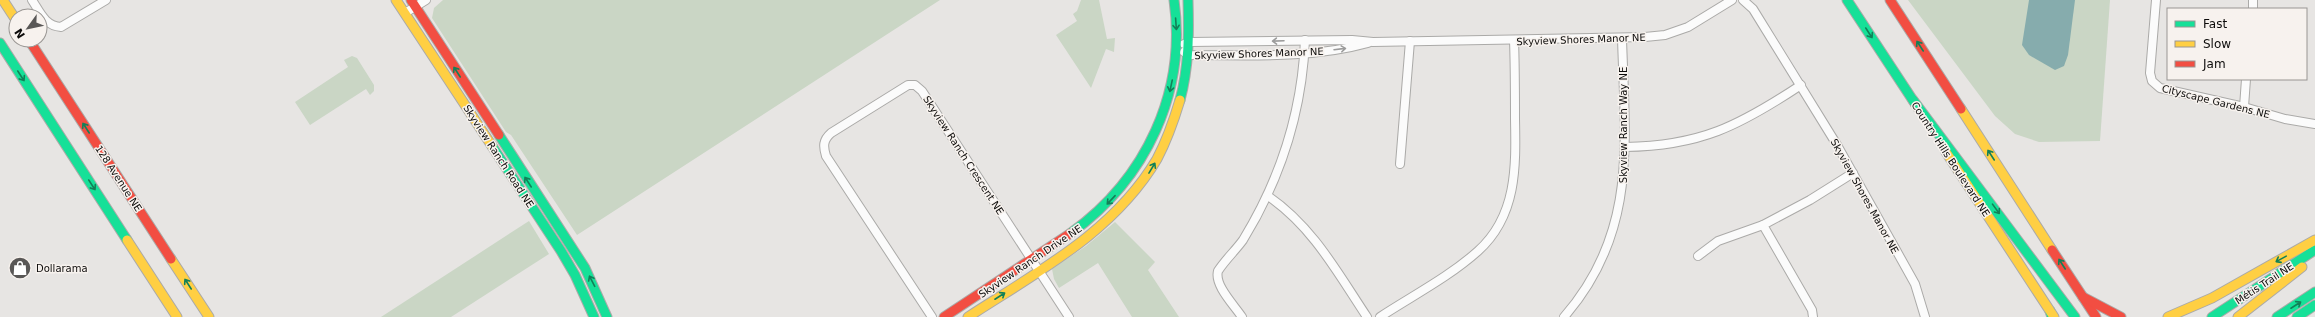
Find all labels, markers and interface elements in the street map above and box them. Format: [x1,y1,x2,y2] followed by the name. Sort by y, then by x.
[8,8,48,48] north arrow
[2167,8,2307,80] legend
[1173,17,1180,30] one-way arrow
[2203,17,2227,31] text: Fast
[12,26,28,41] text: N
[1865,27,1873,38] one-way arrow
[1516,32,1646,47] street label: Skyview Shores Manor NE
[1272,37,1285,45] one-way arrow
[2203,37,2231,51] text: Slow
[1916,40,1924,52] one-way arrow
[1194,46,1324,61] street label: Skyview Shores Manor NE
[1333,46,1346,53] one-way arrow
[2202,57,2226,71] text: Jam
[453,66,461,78] one-way arrow
[1618,67,1629,183] street label: Skyview Ranch Way NE
[17,70,25,81] one-way arrow
[1166,79,1174,92] one-way arrow
[2161,83,2271,120] street label: Cityscape Gardens NE
[921,94,1006,217] street label: Skyview Ranch Crescent NE
[1909,100,1992,219] street label: Country Hills Boulevard NE
[461,103,536,210] street label: Skyview Ranch Road NE
[82,122,90,134] one-way arrow
[1828,137,1901,256] street label: Skyview Shores Manor NE
[93,143,144,213] street label: 128 Avenue NE
[1987,150,1995,161] one-way arrow
[1148,162,1156,174] one-way arrow
[524,176,532,187] one-way arrow
[88,179,96,191] one-way arrow
[1106,195,1116,205] one-way arrow
[1992,203,2001,214] one-way arrow
[977,223,1084,300] street label: Skyview Ranch Drive NE
[7,255,33,281] shop icon: Dollarama
[2275,256,2287,264] one-way arrow
[2058,259,2066,270] one-way arrow
[2233,260,2295,306] street label: Métis Trail NE
[36,263,88,274] place label: Dollarama
[588,275,595,287] one-way arrow
[184,279,192,290] one-way arrow
[994,292,1005,300] one-way arrow
[2290,300,2302,308] one-way arrow

